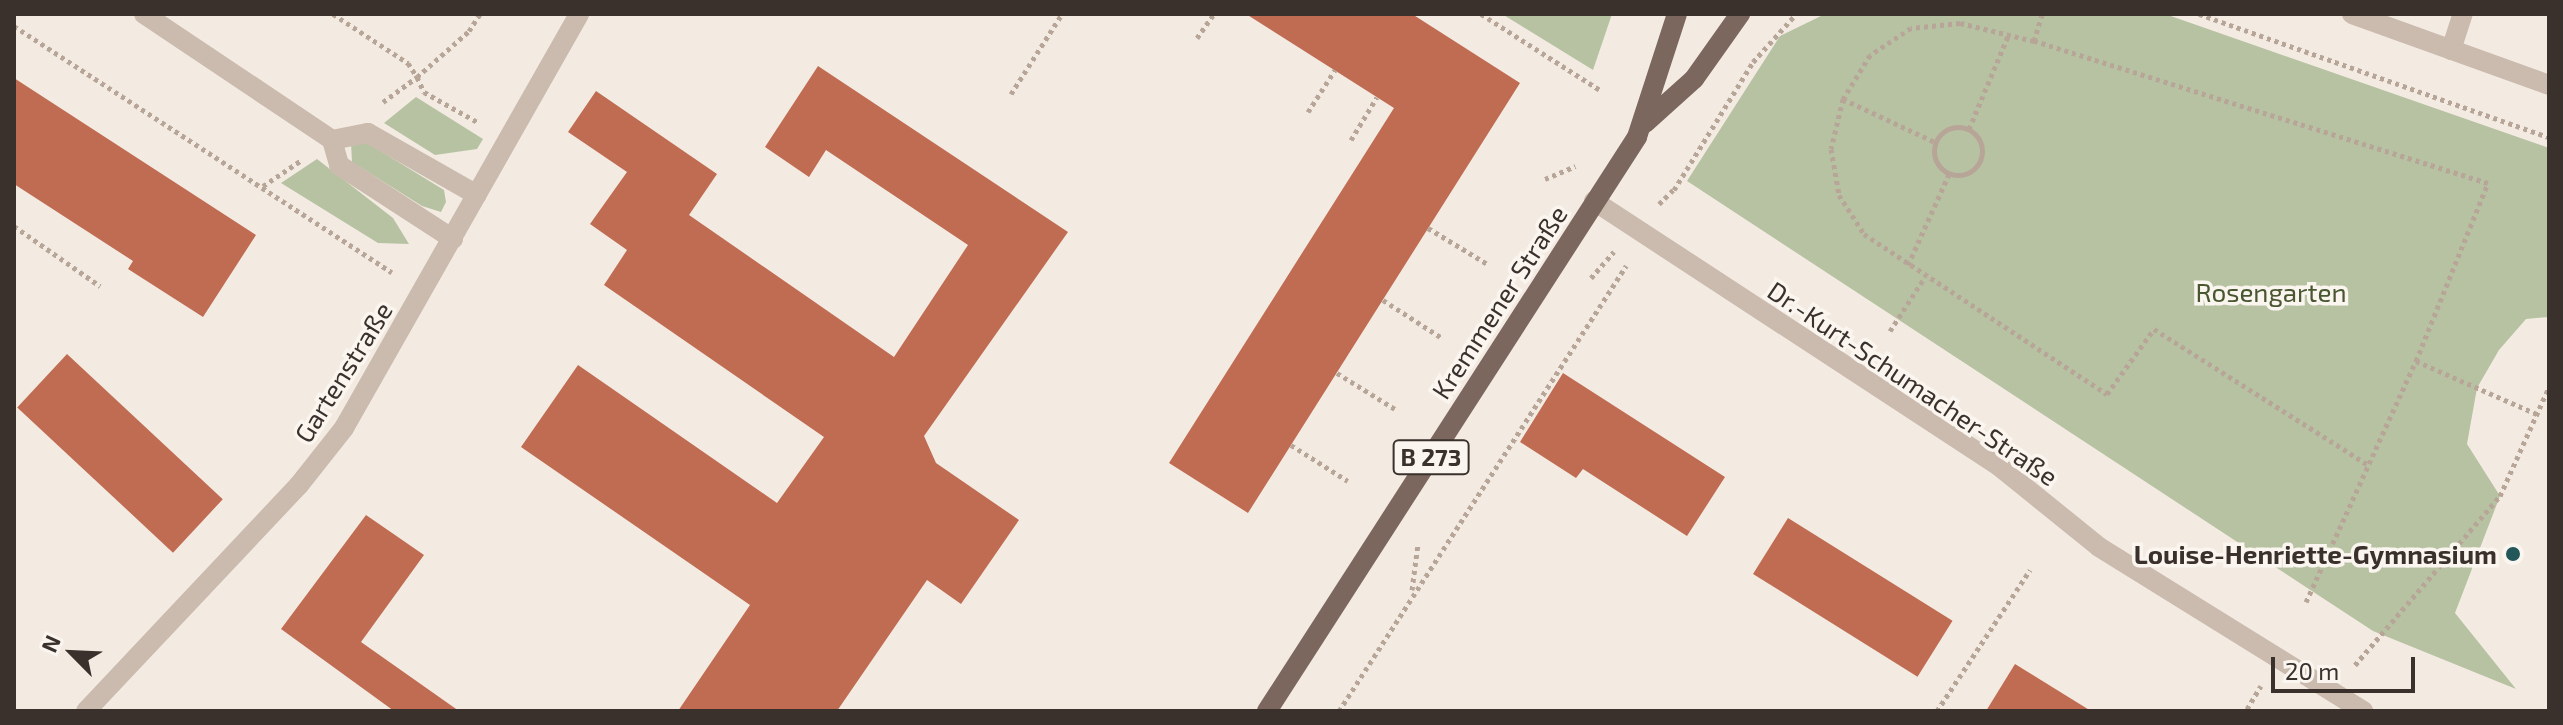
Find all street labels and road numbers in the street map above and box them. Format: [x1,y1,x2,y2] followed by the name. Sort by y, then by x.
[1425,199,1573,405] street label: Kremmener Straße
[1762,274,2064,492] street label: Dr.-Kurt-Schumacher-Straße
[288,296,398,448] street label: Gartenstraße
[1391,437,1471,477] road number: B 273

